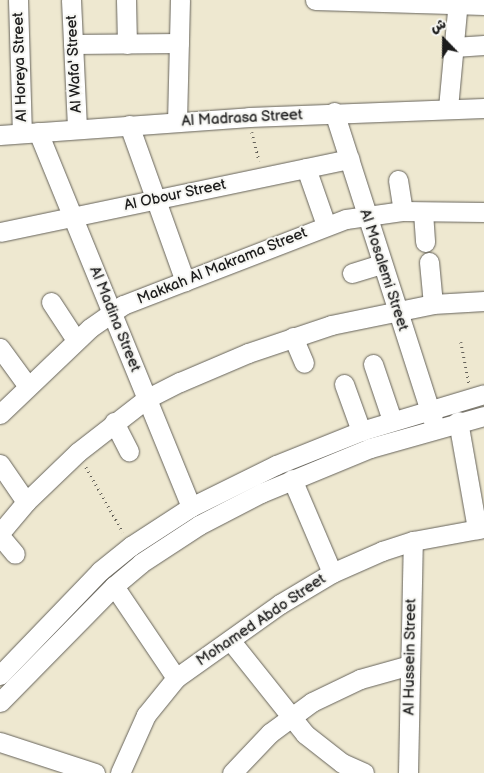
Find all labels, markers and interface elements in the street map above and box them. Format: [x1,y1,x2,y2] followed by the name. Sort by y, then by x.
[9,12,31,122] street label: Al Horeya Street
[62,14,86,114] street label: Al Wafa' Street
[419,15,469,65] north arrow
[428,15,449,36] text: ش
[181,106,303,130] street label: Al Madrasa Street
[122,175,228,215] street label: Al Obour Street
[356,207,412,333] street label: Al Mosalemi Street
[134,224,310,308] street label: Makkah Al Makrama Street
[86,264,144,374] street label: Al Madina Street
[193,570,329,670] street label: Mohamed Abdo Street
[400,598,420,716] street label: Al Hussein Street

